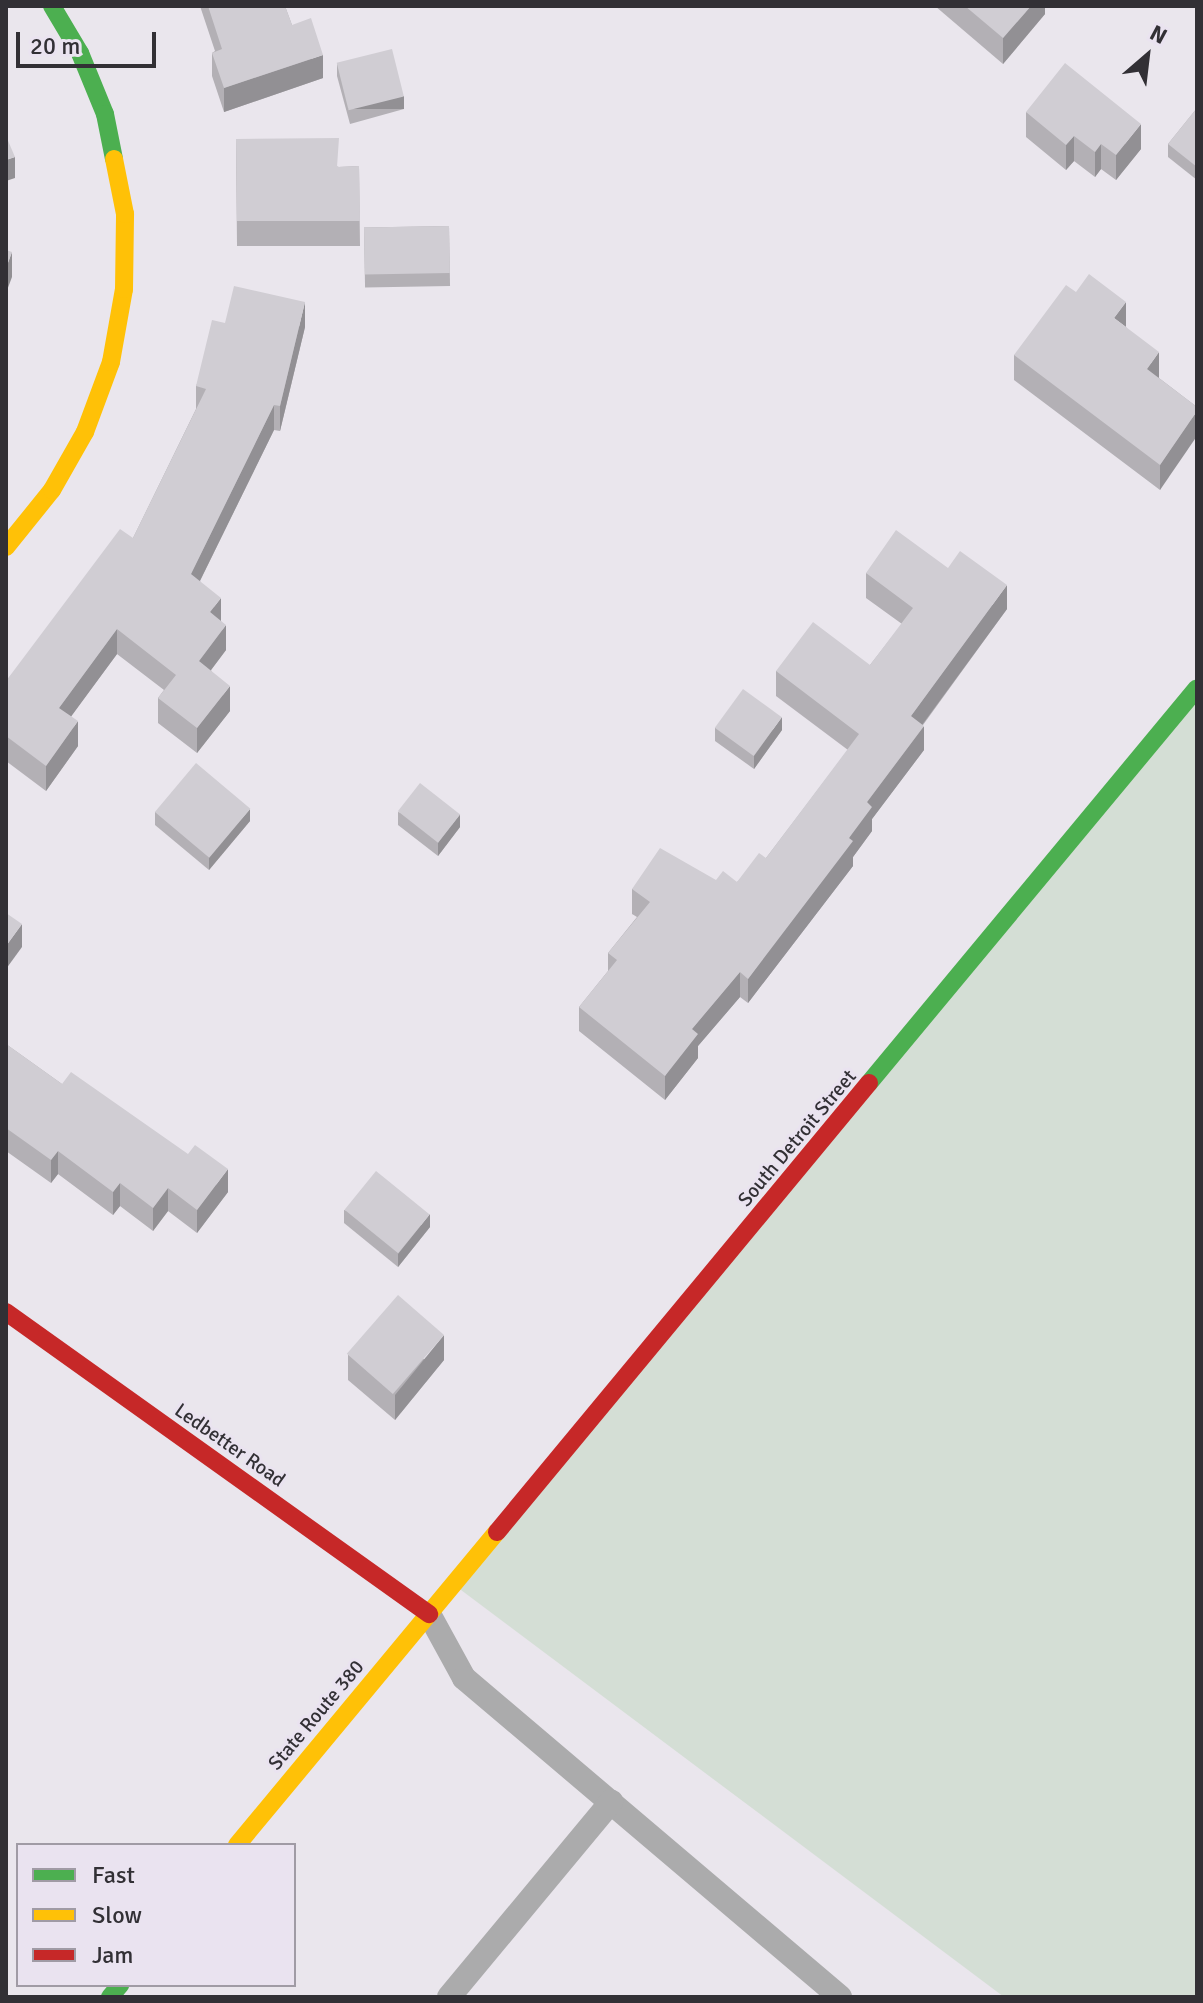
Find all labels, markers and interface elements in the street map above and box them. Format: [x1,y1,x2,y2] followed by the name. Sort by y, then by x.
[20,16,160,66] scale bar
[1107,16,1187,96] north arrow
[1145,19,1172,50] text: N
[30,31,80,61] text: 20 m
[733,1065,861,1211] street label: South Detroit Street
[170,1398,290,1492] street label: Ledbetter Road
[263,1655,369,1775] street label: State Route 380
[16,1843,296,1987] legend
[92,1860,135,1890] text: Fast
[92,1900,142,1930] text: Slow
[92,1940,133,1970] text: Jam

